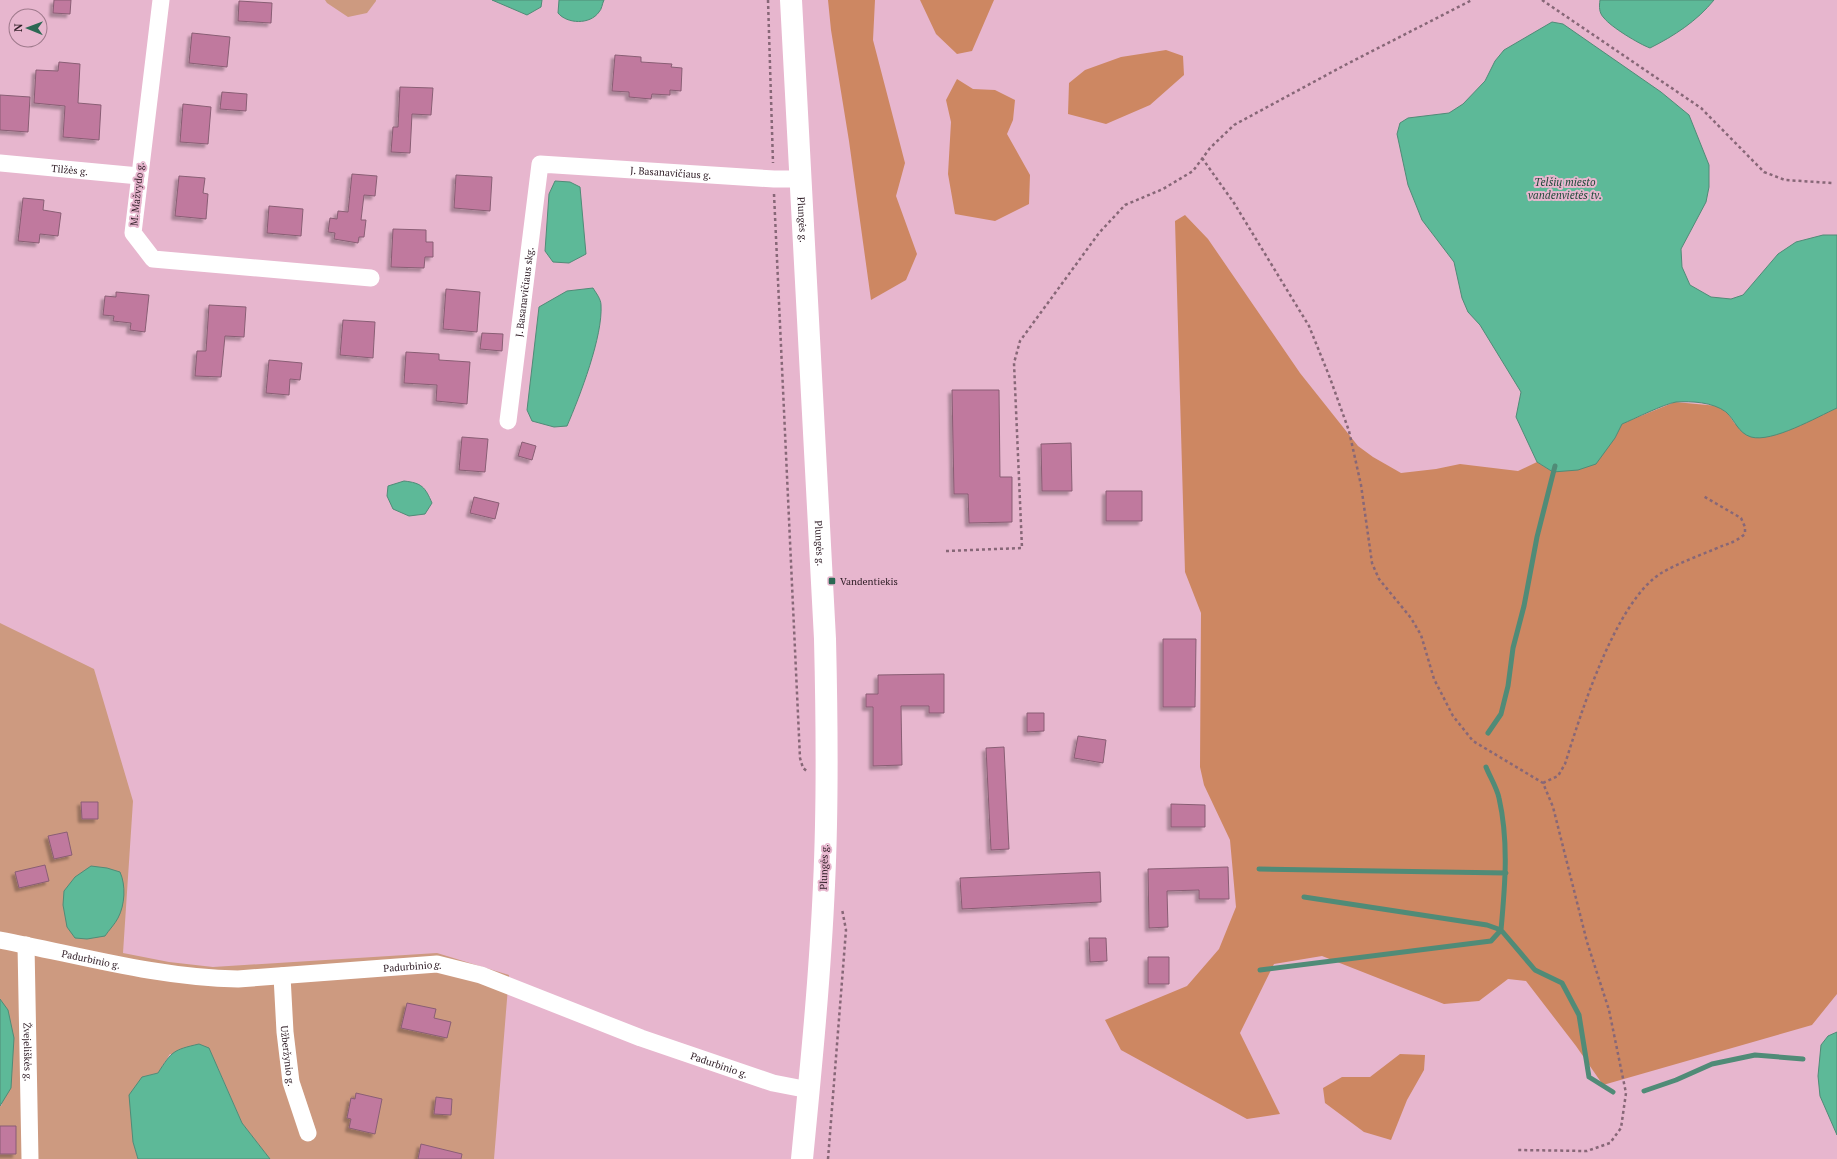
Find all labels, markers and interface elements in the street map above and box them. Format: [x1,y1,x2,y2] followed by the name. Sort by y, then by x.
[8,8,48,48] north arrow
[11,23,25,32] text: N
[51,161,89,178] street label: Tilžės g.
[127,161,147,226] street label: M. Mažvydo g.
[630,163,712,181] street label: J. Basanavičiaus g.
[1528,175,1602,202] water label: Telšių miesto vandenvietės tv.
[795,196,810,243] street label: Plungės g.
[512,246,536,338] street label: J. Basanavičiaus skg.
[812,520,828,567] street label: Plungės g.
[840,575,898,588] place label: Vandentiekis
[827,576,837,586] marker: Vandentiekis
[817,844,831,890] street label: Plungės g.
[60,946,122,971] street label: Padurbinio g.
[383,957,444,975] street label: Padurbinio g.
[21,1022,35,1082] street label: Žvejeliškės g.
[278,1025,298,1088] street label: Užberžynio g.
[689,1049,750,1080] street label: Padurbinio g.

